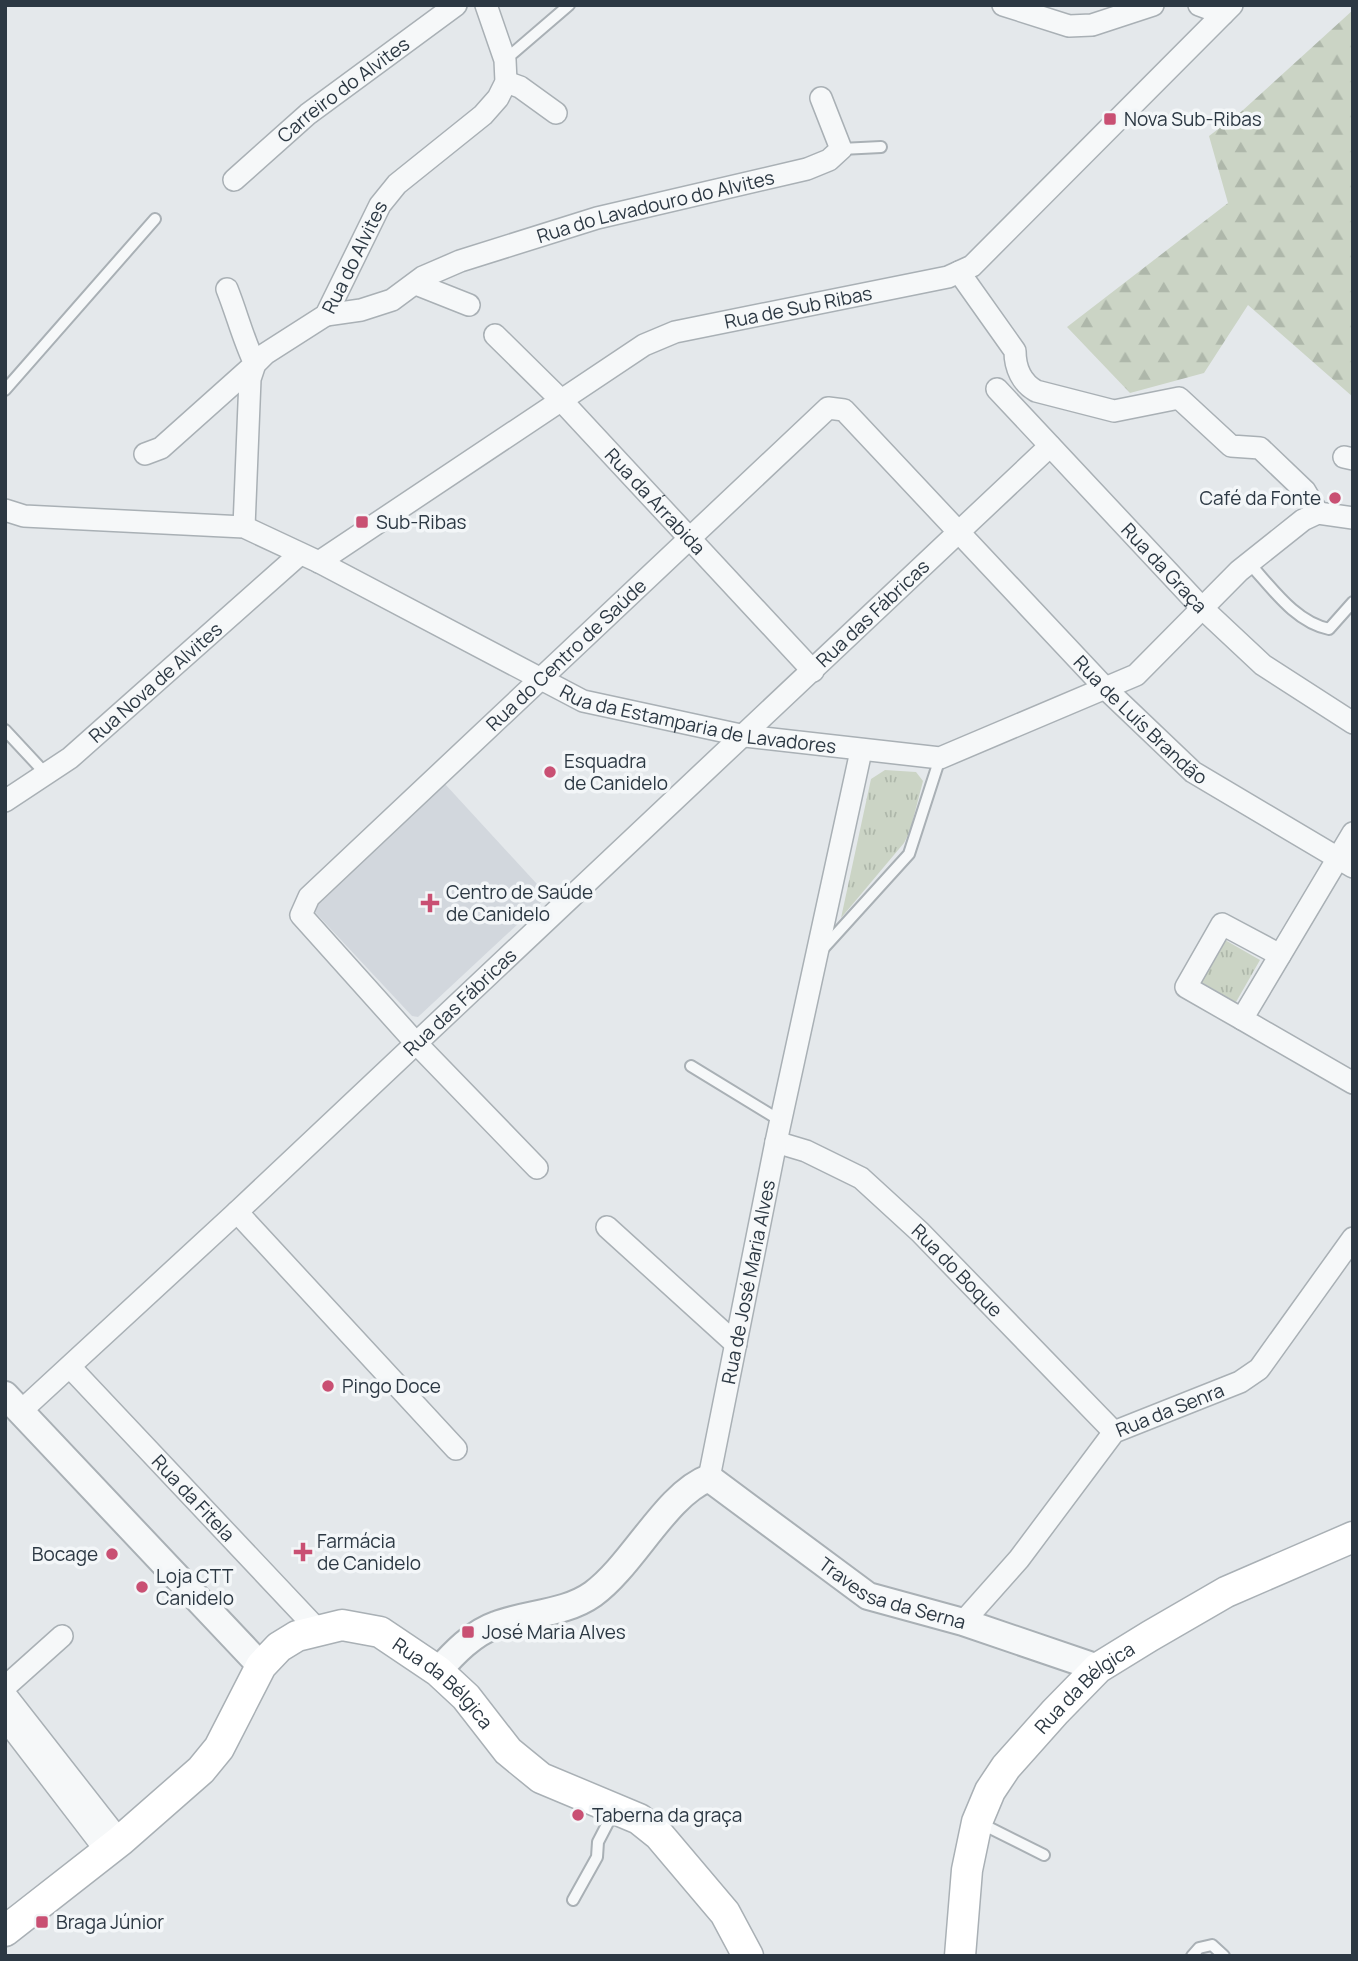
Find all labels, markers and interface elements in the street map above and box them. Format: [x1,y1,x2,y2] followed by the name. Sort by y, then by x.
[272,31,415,149] street label: Carreiro do Alvites
[1124,106,1262,132] place label: Nova Sub-Ribas
[1102,111,1118,127] marker: Nova Sub-Ribas
[533,164,777,249] street label: Rua do Lavadouro do Alvites
[316,196,393,318] street label: Rua do Alvites
[722,280,874,335] street label: Rua de Sub Ribas
[599,442,711,560] street label: Rua da Árrabida
[1199,485,1321,511] place label: Café da Fonte
[1327,490,1343,506] marker: Café da Fonte
[376,509,466,535] place label: Sub-Ribas
[354,514,370,530] marker: Sub-Ribas
[1116,517,1213,619] street label: Rua da Graça
[810,553,935,673] street label: Rua das Fábricas
[480,573,652,737] street label: Rua do Centro de Saúde
[83,616,228,748] street label: Rua Nova de Alvites
[1068,650,1212,790] street label: Rua de Luís Brandão
[555,678,838,759] street label: Rua da Estamparia de Lavadores
[564,748,668,796] place label: Esquadra de Canidelo
[542,764,558,780] marker: Esquadra de Canidelo
[446,879,593,927] place label: Centro de Saúde de Canidelo
[420,893,440,913] marker: Centro de Saúde de Canidelo
[398,942,522,1062] street label: Rua das Fábricas
[715,1177,781,1386] street label: Rua de José Maria Alves
[906,1218,1009,1323] street label: Rua do Boque
[342,1373,441,1399] place label: Pingo Doce
[1112,1377,1228,1443] street label: Rua da Senra
[320,1378,336,1394] marker: Pingo Doce
[146,1449,241,1547] street label: Rua da Fitela
[317,1528,421,1576] place label: Farmácia de Canidelo
[32,1541,98,1567] place label: Bocage
[295,1544,311,1560] marker: Farmácia de Canidelo
[104,1546,120,1562] marker: Bocage
[814,1551,969,1635] street label: Travessa da Serna
[156,1563,234,1611] place label: Loja CTT Canidelo
[134,1579,150,1595] marker: Loja CTT Canidelo
[482,1619,626,1645] place label: José Maria Alves
[460,1624,476,1640] marker: José Maria Alves
[388,1631,499,1734] street label: Rua da Bélgica
[1029,1636,1139,1739] street label: Rua da Bélgica
[592,1802,742,1828] place label: Taberna da graça
[570,1807,586,1823] marker: Taberna da graça
[56,1909,164,1935] place label: Braga Júnior
[34,1914,50,1930] marker: Braga Júnior

